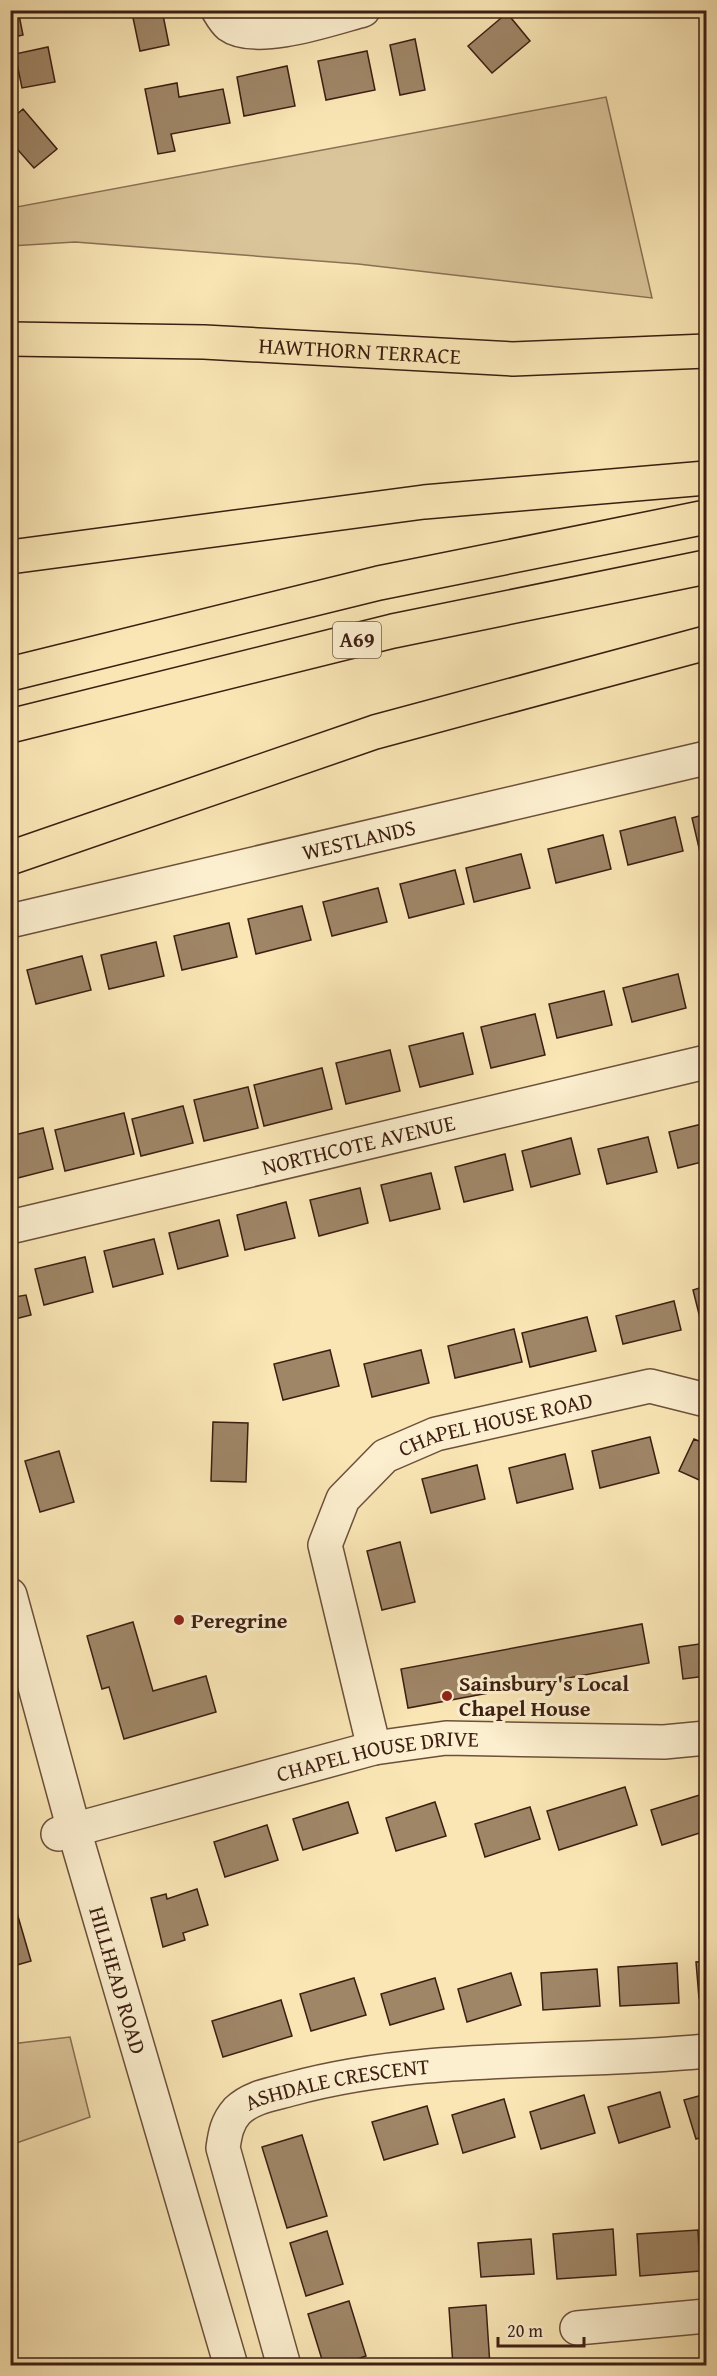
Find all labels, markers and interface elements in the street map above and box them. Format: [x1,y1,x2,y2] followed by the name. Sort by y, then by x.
[258,329,462,372] street label: HAWTHORN TERRACE
[333,622,381,658] road number: A69
[299,811,418,868] street label: WESTLANDS
[258,1106,458,1183] street label: NORTHCOTE AVENUE
[393,1383,596,1464] street label: CHAPEL HOUSE ROAD
[191,1604,288,1636] place label: Peregrine
[172,1613,186,1627] marker: Peregrine
[459,1667,629,1724] place label: Sainsbury's Local Chapel House
[440,1689,454,1703] marker: Sainsbury's Local Chapel House
[273,1722,479,1790] street label: CHAPEL HOUSE DRIVE
[81,1903,155,2058] street label: HILLHEAD ROAD
[239,2050,431,2118] street label: ASHDALE CRESCENT
[498,2310,584,2348] scale bar
[507,2317,543,2344] text: 20 m

